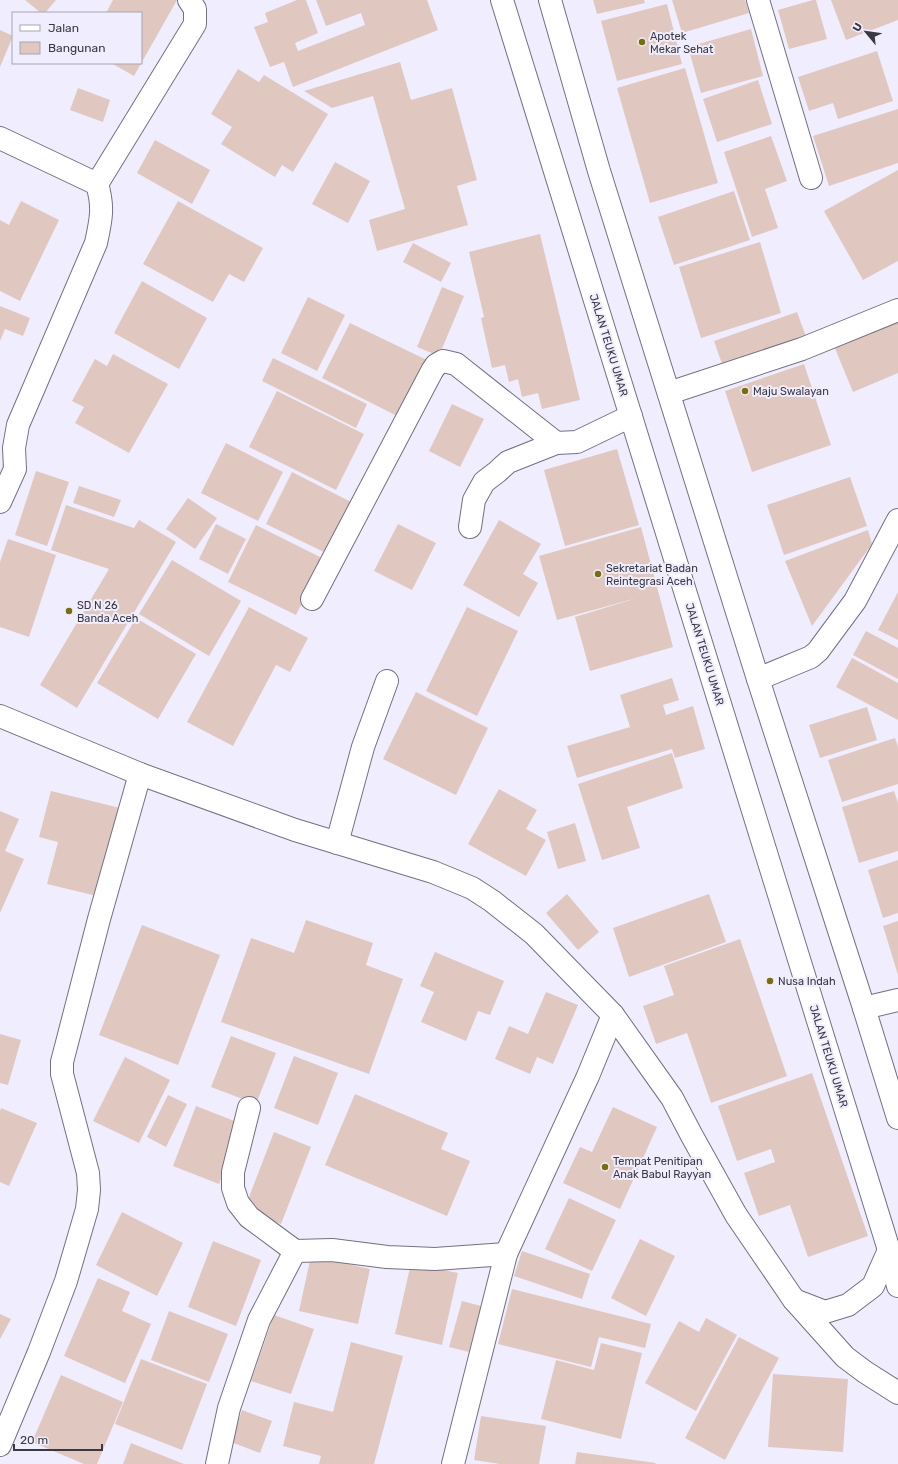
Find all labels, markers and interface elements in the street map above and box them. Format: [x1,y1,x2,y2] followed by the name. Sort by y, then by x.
[12,12,142,64] legend
[846,12,886,52] north arrow
[48,21,79,35] text: Jalan
[850,21,865,34] text: U
[650,30,714,56] place label: Apotek Mekar Sehat
[637,37,647,47] marker: Apotek Mekar Sehat
[48,41,105,55] text: Bangunan
[587,292,630,398] street label: JALAN TEUKU UMAR
[753,385,829,398] place label: Maju Swalayan
[740,386,750,396] marker: Maju Swalayan
[606,562,698,588] place label: Sekretariat Badan Reintegrasi Aceh
[593,569,603,579] marker: Sekretariat Badan Reintegrasi Aceh
[77,599,138,625] place label: SD N 26 Banda Aceh
[683,601,726,707] street label: JALAN TEUKU UMAR
[64,606,74,616] marker: SD N 26 Banda Aceh
[778,975,836,988] place label: Nusa Indah
[765,976,775,986] marker: Nusa Indah
[807,1003,850,1109] street label: JALAN TEUKU UMAR
[613,1155,711,1181] place label: Tempat Penitipan Anak Babul Rayyan
[600,1162,610,1172] marker: Tempat Penitipan Anak Babul Rayyan
[14,1426,102,1452] scale bar
[20,1433,48,1447] text: 20 m

